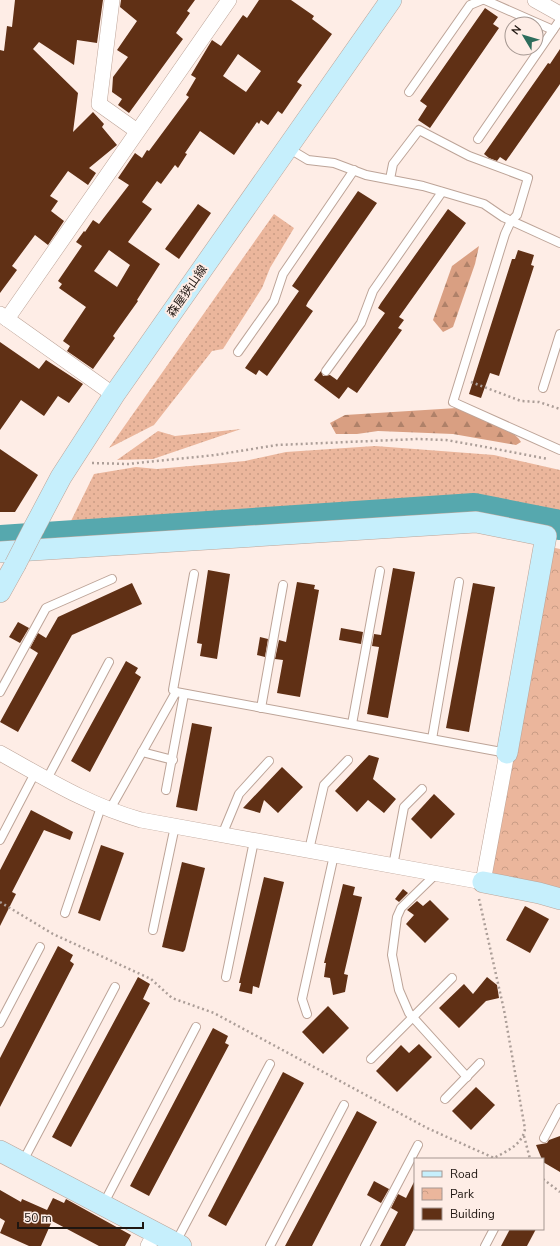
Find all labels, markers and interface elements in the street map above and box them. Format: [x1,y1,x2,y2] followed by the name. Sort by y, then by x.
[504,16,544,56] north arrow
[508,22,525,38] text: N
[163,262,211,320] street label: 森屋狭山線
[414,1158,544,1230] legend
[450,1166,478,1182] text: Road
[450,1186,475,1202] text: Park
[18,1204,143,1230] scale bar
[450,1206,495,1222] text: Building
[24,1210,52,1226] text: 50 m

